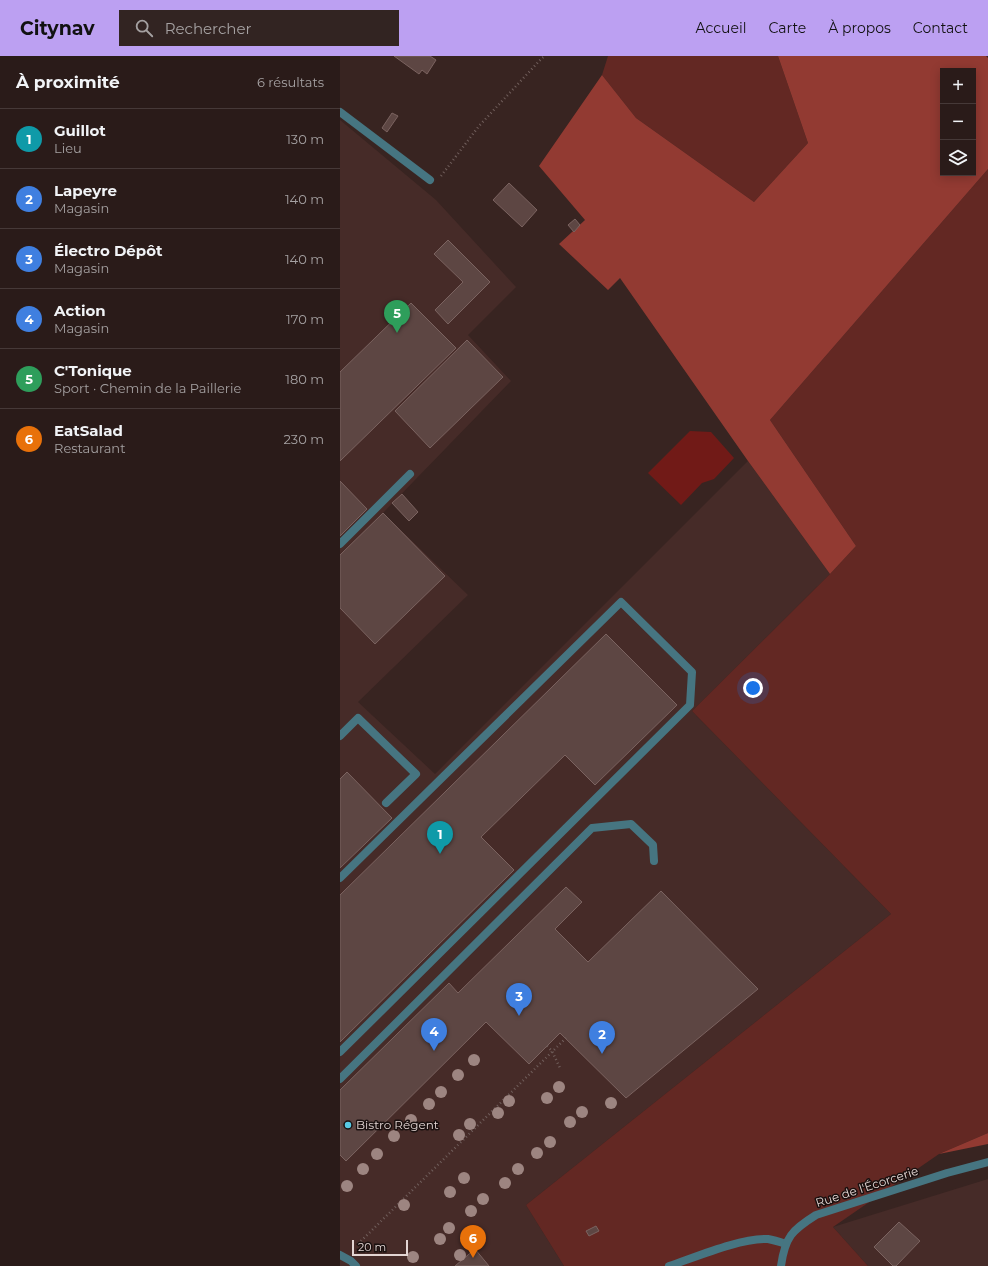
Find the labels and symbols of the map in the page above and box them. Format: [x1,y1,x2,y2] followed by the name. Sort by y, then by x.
[384,300,410,333] pin: 5
[743,678,763,698] your location
[427,821,453,854] pin: 1
[506,983,532,1016] pin: 3
[421,1018,447,1051] pin: 4
[589,1021,615,1054] pin: 2
[356,1117,439,1132] place label: Bistro Régent
[343,1120,353,1130] marker: Bistro Régent
[814,1163,920,1210] street label: Rue de l'Écorcerie
[460,1225,486,1258] pin: 6
[352,1238,408,1257] scale bar

